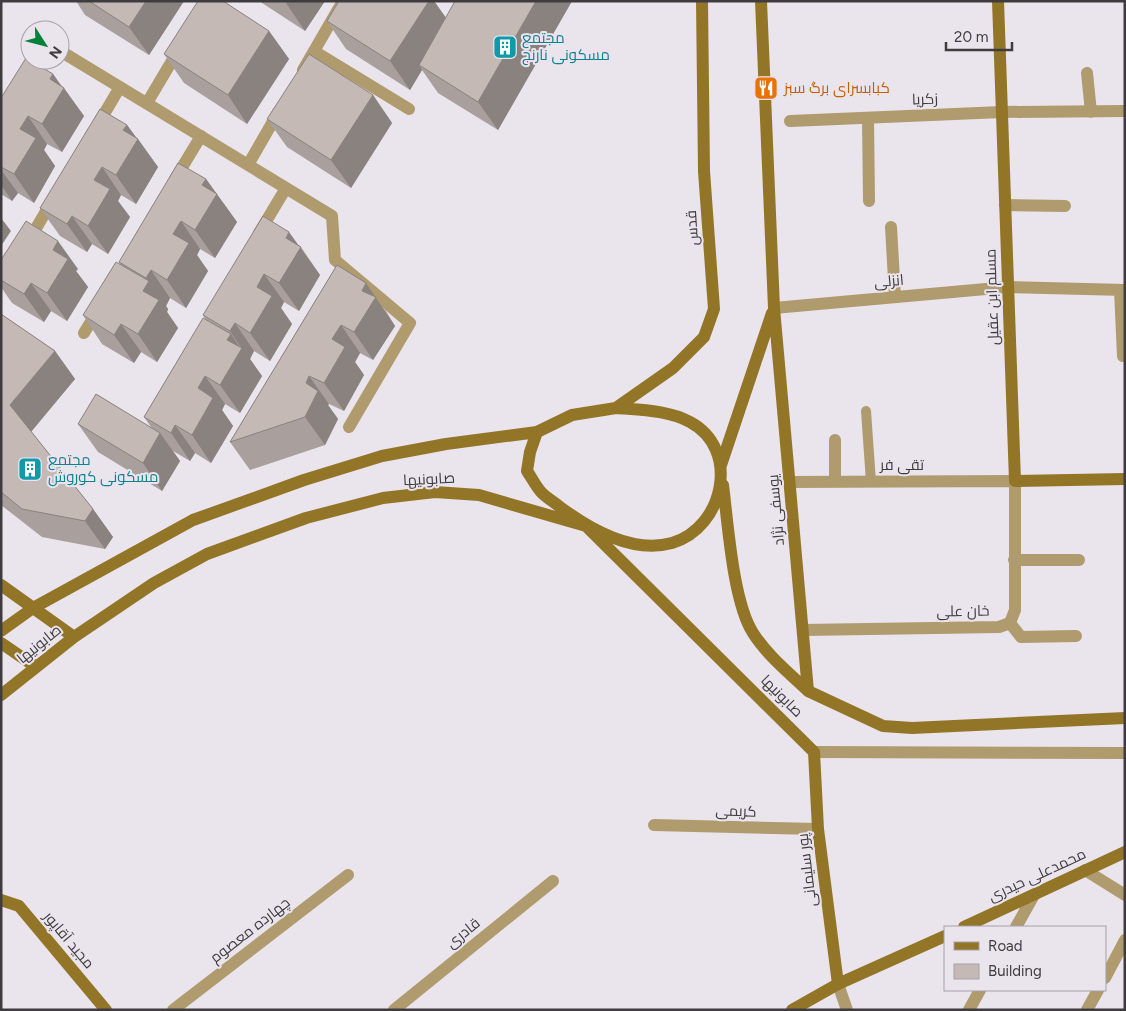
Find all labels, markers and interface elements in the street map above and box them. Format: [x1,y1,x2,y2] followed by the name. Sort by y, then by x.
[20,20,70,70] north arrow
[946,20,1012,52] scale bar
[954,28,988,46] text: 20 m
[522,29,610,66] place label: مجتمع مسکونی نارنج
[492,34,518,60] building icon: مجتمع مسکونی نارنج
[45,43,65,62] text: N
[753,75,779,101] restaurant icon: کبابسرای برگ سبز
[783,79,890,98] place label: کبابسرای برگ سبز
[912,90,938,108] street label: زکریا
[682,210,703,246] street label: قدس
[981,249,1004,345] street label: مسلم ابن عقیل
[873,271,905,292] street label: انزلی
[48,451,158,487] place label: مجتمع مسکونی کوروش
[17,456,43,482] building icon: مجتمع مسکونی کوروش
[879,456,924,475] street label: تقی فر
[402,469,456,490] street label: صابونیها
[764,474,789,546] street label: یوسفی نژاد
[936,602,990,621] street label: خان علی
[13,621,66,668] street label: صابونیها
[756,671,807,722] street label: صابونیها
[715,801,757,822] street label: کریمی
[794,832,821,908] street label: پور سلیمانی
[985,845,1089,906] street label: محمدعلی حیدری
[206,893,294,968] street label: چهارده معصوم
[39,907,98,973] street label: مجید آقاپور
[443,914,484,953] street label: قادری
[944,926,1106,991] legend
[988,937,1023,955] text: Road
[988,962,1042,980] text: Building

